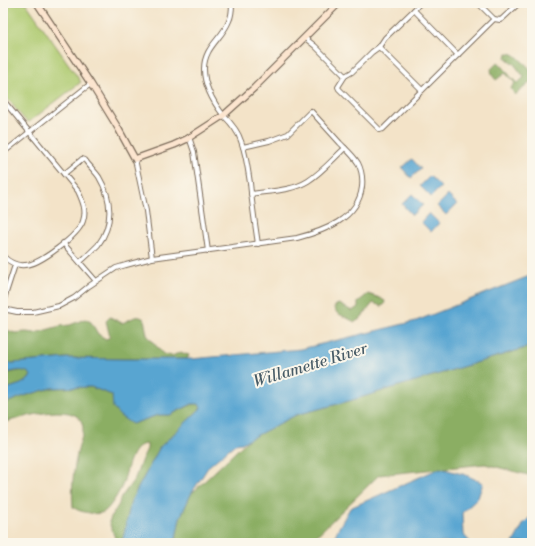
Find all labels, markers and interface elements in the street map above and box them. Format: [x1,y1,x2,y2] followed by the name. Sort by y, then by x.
[251,338,371,392] water label: Willamette River

